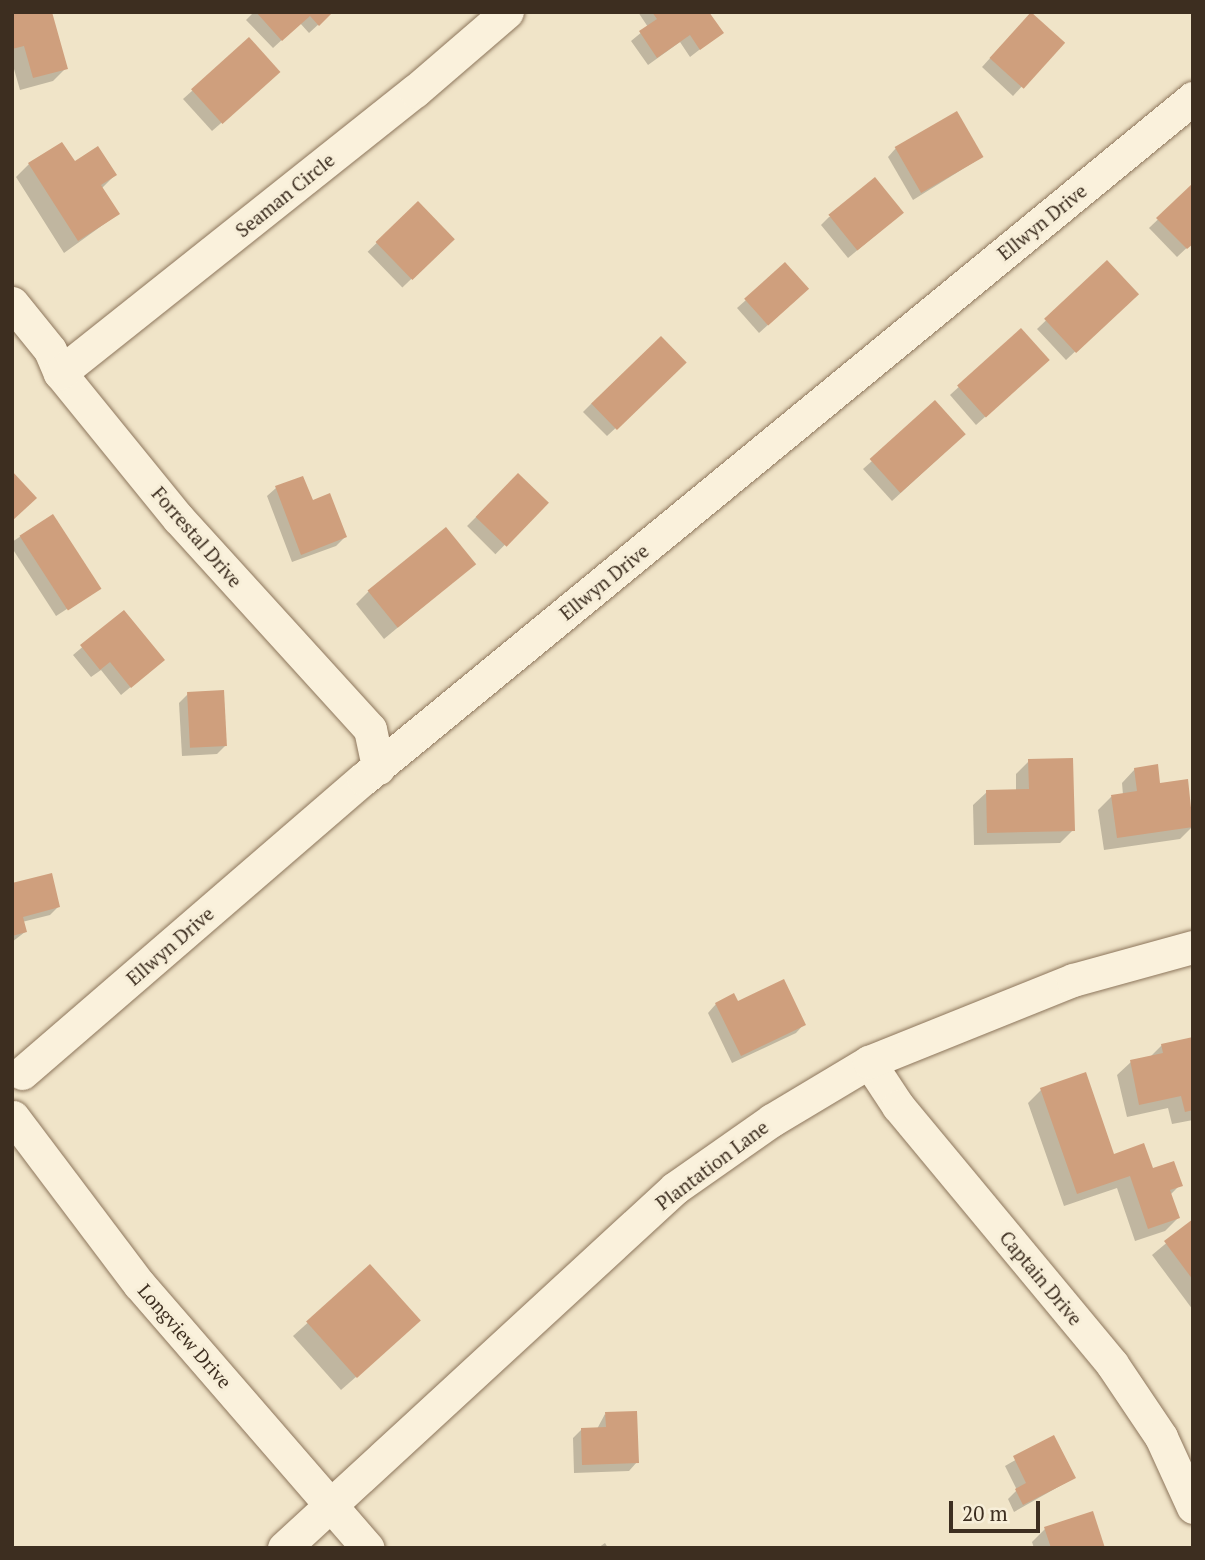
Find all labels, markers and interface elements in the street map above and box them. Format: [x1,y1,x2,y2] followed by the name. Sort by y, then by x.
[231,148,339,242] street label: Seaman Circle
[993,179,1091,265] street label: Ellwyn Drive
[147,482,247,592] street label: Forrestal Drive
[555,539,653,625] street label: Ellwyn Drive
[122,902,218,990] street label: Ellwyn Drive
[651,1115,773,1215] street label: Plantation Lane
[995,1226,1087,1330] street label: Captain Drive
[133,1279,237,1393] street label: Longview Drive
[953,1486,1044,1530] scale bar
[962,1499,1008,1527] text: 20 m

